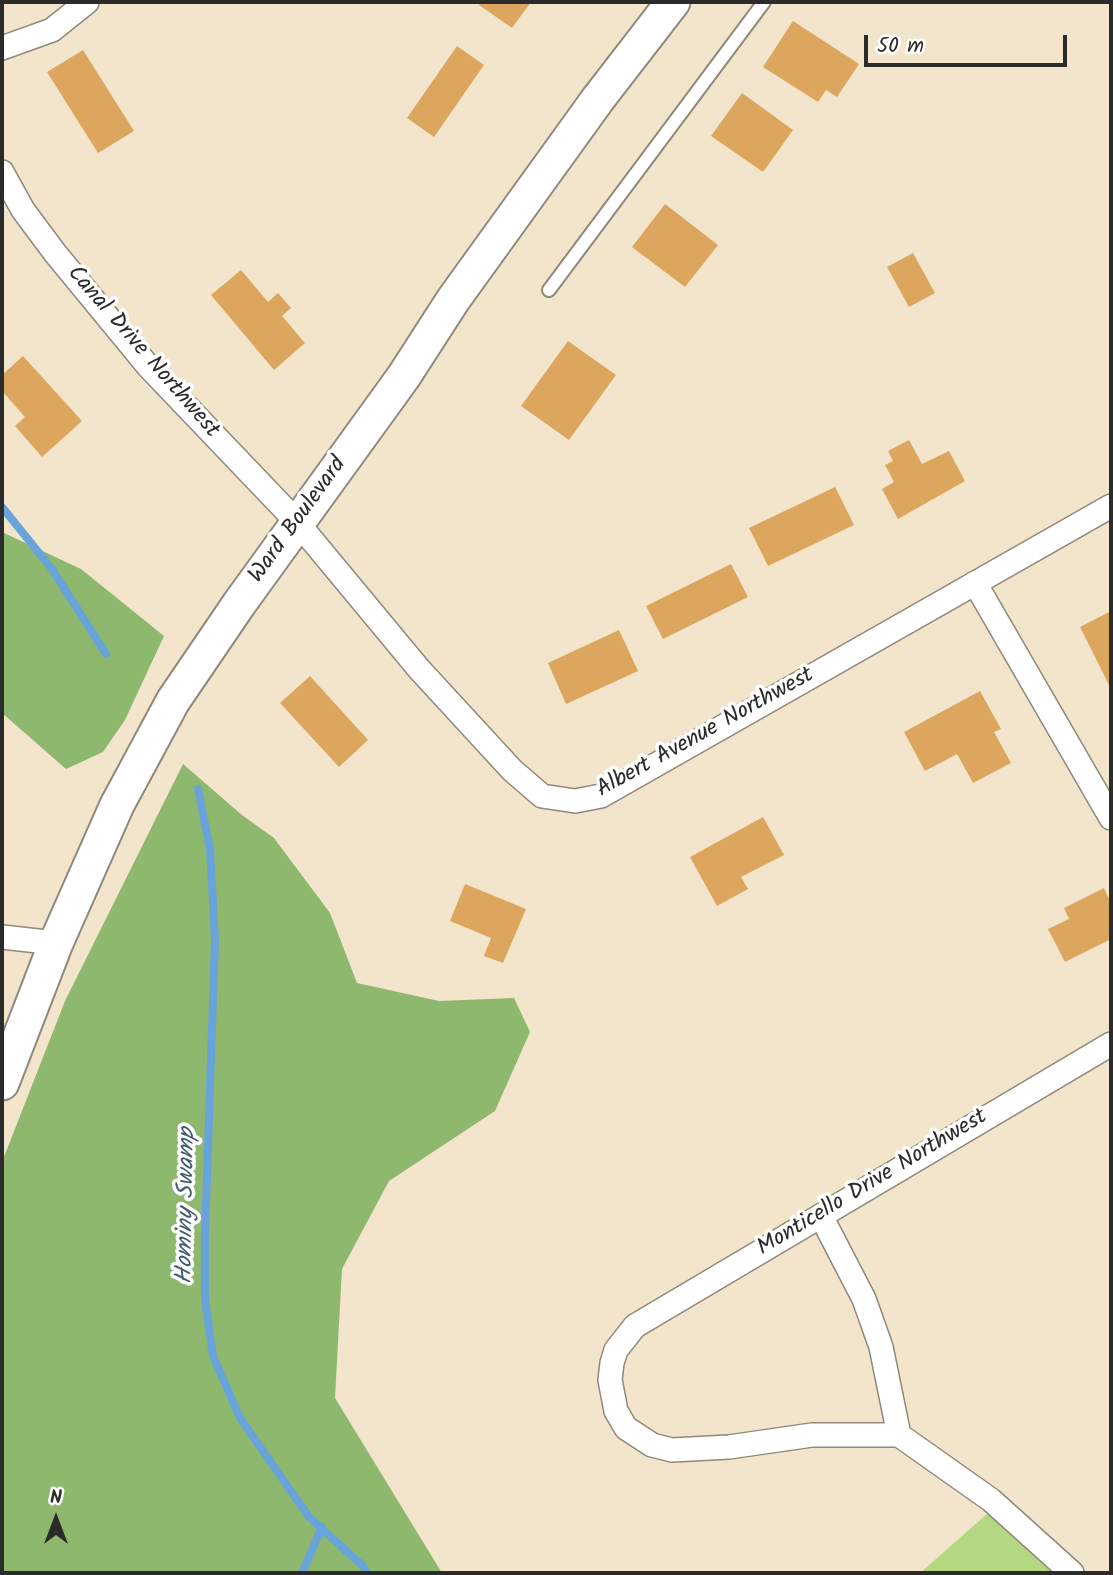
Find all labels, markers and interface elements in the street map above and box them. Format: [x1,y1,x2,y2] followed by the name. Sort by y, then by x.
[868,21,1071,65] scale bar
[877,30,924,63] text: 50 m
[60,261,224,445] street label: Canal Drive Northwest
[244,453,354,589] street label: Ward Boulevard
[593,663,819,805] street label: Albert Avenue Northwest
[753,1104,993,1264] street label: Monticello Drive Northwest
[172,1128,204,1284] water label: Hominy Swamp
[50,1483,62,1513] text: N
[21,1484,91,1554] north arrow

